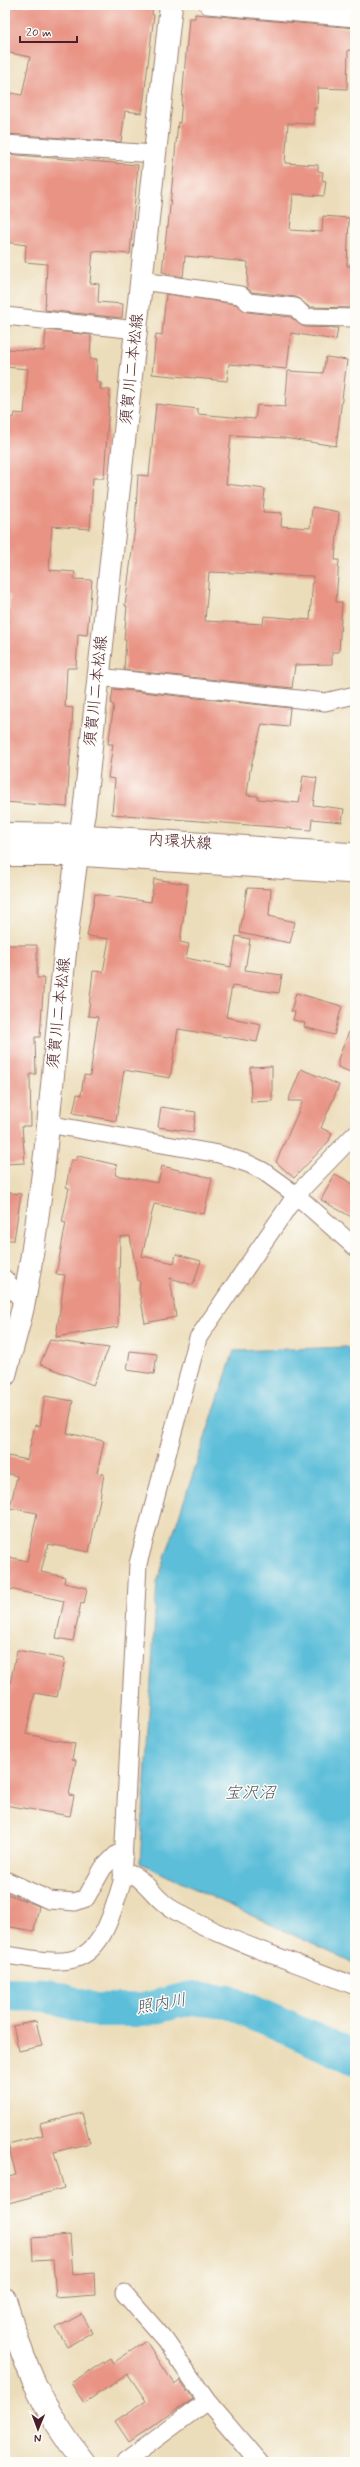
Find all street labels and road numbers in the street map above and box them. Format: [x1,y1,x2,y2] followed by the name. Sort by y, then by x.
[116,312,148,426] street label: 須賀川二本松線
[80,634,112,748] street label: 須賀川二本松線
[147,829,213,855] street label: 内環状線
[43,956,75,1070] street label: 須賀川二本松線

